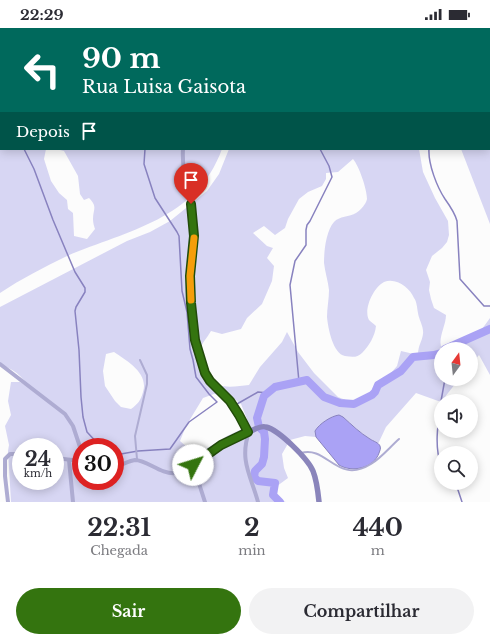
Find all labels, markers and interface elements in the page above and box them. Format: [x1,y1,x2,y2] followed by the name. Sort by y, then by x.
[20,5,64,24] text: 22:29
[82,41,160,76] text: 90 m
[16,44,68,96] icon: left
[82,76,246,98] text: Rua Luisa Gaisota
[78,120,100,142] icon: arrive
[16,122,70,141] text: Depois
[174,163,208,204] pin
[180,169,202,191] icon: arrive
[434,342,478,386] north arrow
[434,342,478,490] map controls
[434,394,478,438] button: sound
[72,438,124,490] speed limit sign: 30
[172,444,214,486] position arrow
[434,446,478,490] button: search
[25,447,51,471] text: 24
[24,467,52,480] text: km/h
[87,513,151,542] text: 22:31
[244,513,260,542] text: 2
[353,513,403,542] text: 440
[90,542,148,559] text: Chegada
[238,542,266,559] text: min
[371,542,385,559] text: m
[16,588,241,634] button: Sair
[249,588,474,634] button: Compartilhar

